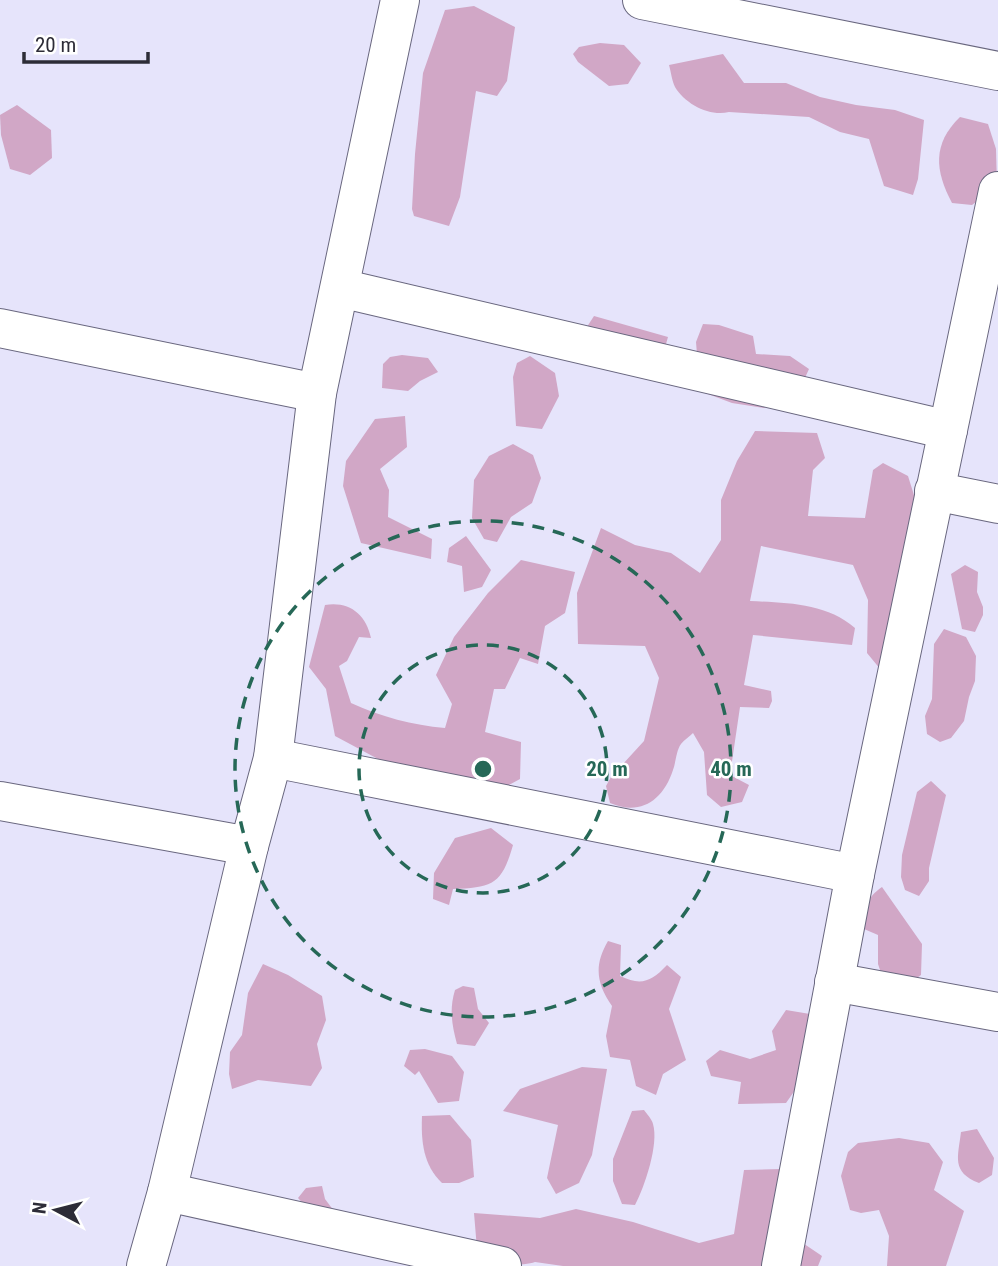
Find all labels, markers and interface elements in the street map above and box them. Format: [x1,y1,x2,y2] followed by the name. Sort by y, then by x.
[24,21,149,65] scale bar
[35,33,76,57] text: 20 m
[471,757,495,781] centre of rings
[586,757,628,781] text: 20 m
[710,757,752,781] text: 40 m
[21,1175,91,1245] north arrow
[27,1201,52,1215] text: N

